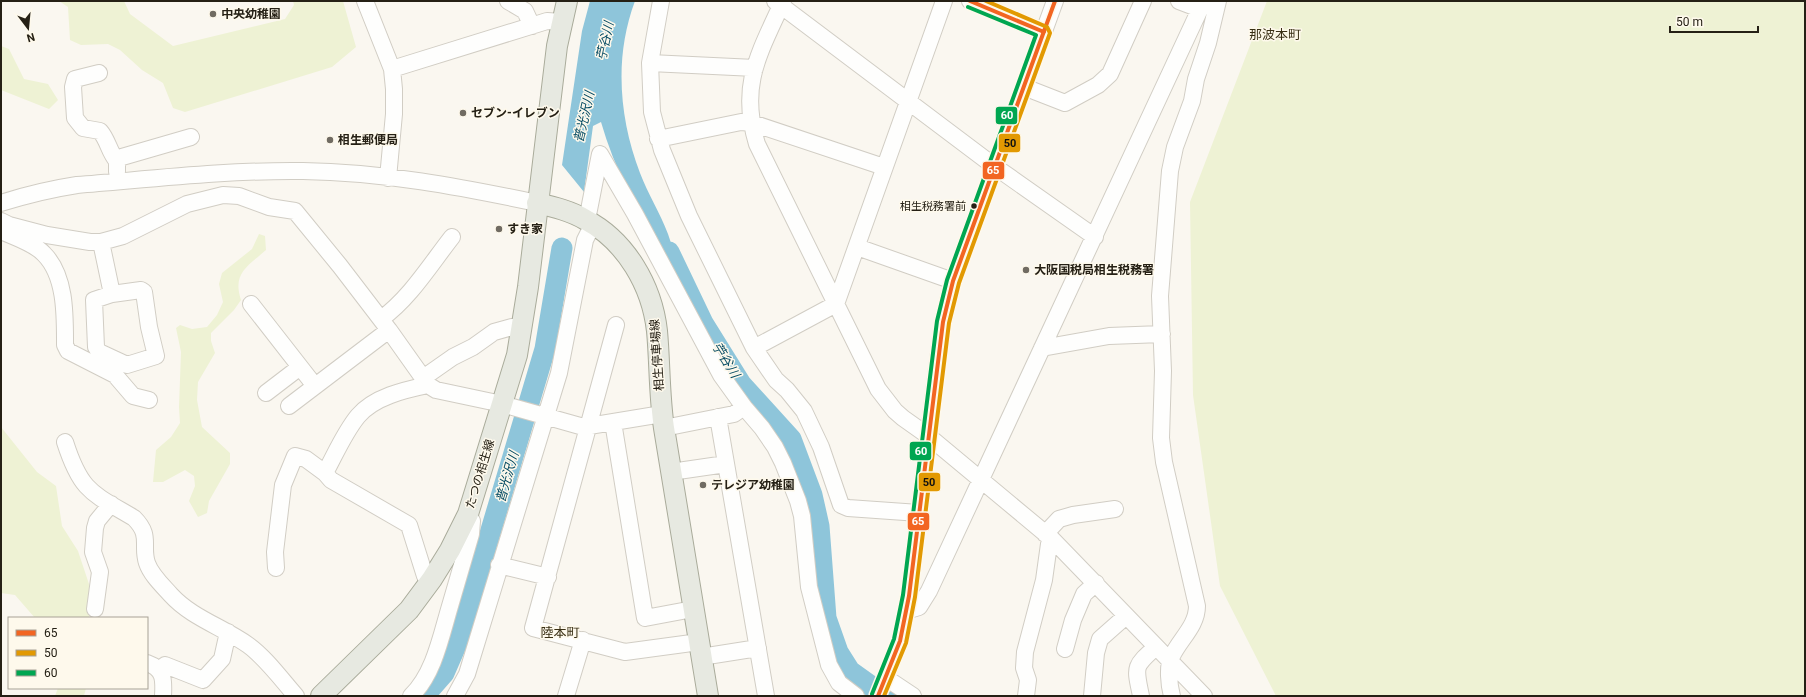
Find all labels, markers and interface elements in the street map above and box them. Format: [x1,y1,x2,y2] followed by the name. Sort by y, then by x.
[221,7,281,21] place label: 中央幼稚園
[8,8,48,48] north arrow
[1670,8,1758,34] scale bar
[208,9,218,19] marker: 中央幼稚園
[1676,15,1703,29] text: 50 m
[594,18,617,62] water label: 苧谷川
[1249,27,1301,42] district label: 那波本町
[25,30,36,45] text: N
[571,88,598,144] water label: 普光沢川
[471,106,560,120] place label: セブン-イレブン
[995,106,1018,125] line badge: 60
[458,108,468,118] marker: セブン-イレブン
[1001,109,1013,122] text: 60
[338,133,398,147] place label: 相生郵便局
[998,133,1021,153] line badge: 50
[325,135,335,145] marker: 相生郵便局
[1004,137,1016,150] text: 50
[982,161,1005,180] line badge: 65
[987,164,999,177] text: 65
[900,200,966,213] place label: 相生税務署前
[969,201,979,211] marker: 相生税務署前
[507,222,543,236] place label: すき家
[494,224,504,234] marker: すき家
[1034,263,1154,277] place label: 大阪国税局相生税務署
[1021,265,1031,275] marker: 大阪国税局相生税務署
[648,319,666,391] street label: 相生停車場線
[709,339,744,382] water label: 苧谷川
[463,438,497,510] street label: たつの相生線
[909,441,932,461] line badge: 60
[915,445,927,458] text: 60
[493,448,522,504] water label: 普光沢川
[918,472,941,492] line badge: 50
[923,476,935,489] text: 50
[711,478,795,492] place label: テレジア幼稚園
[698,480,708,490] marker: テレジア幼稚園
[907,512,930,531] line badge: 65
[912,515,924,528] text: 65
[8,617,148,689] legend
[540,625,580,640] district label: 陸本町
[44,626,58,640] text: 65
[44,646,58,660] text: 50
[44,666,58,680] text: 60

